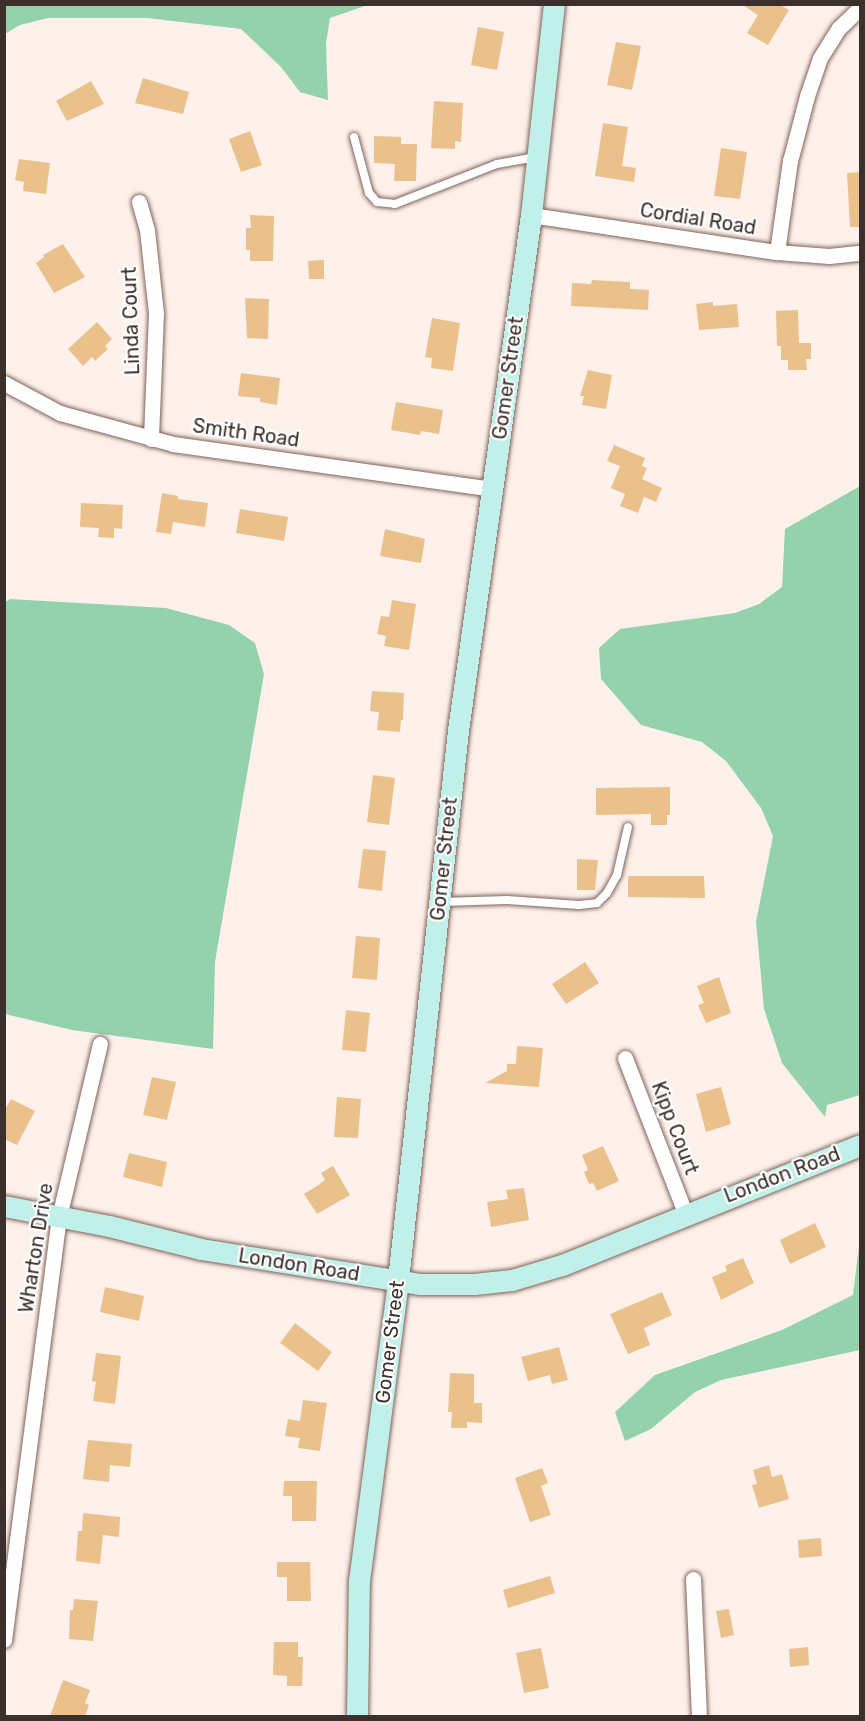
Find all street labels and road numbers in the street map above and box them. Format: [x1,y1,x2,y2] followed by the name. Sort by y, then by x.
[638,198,758,240] street label: Cordial Road
[117,266,145,376] street label: Linda Court
[487,315,529,441] street label: Gomer Street
[191,414,301,452] street label: Smith Road
[426,796,462,922] street label: Gomer Street
[646,1078,704,1178] street label: Kipp Court
[721,1142,843,1208] street label: London Road
[14,1181,58,1315] street label: Wharton Drive
[237,1244,361,1286] street label: London Road
[371,1279,409,1405] street label: Gomer Street

